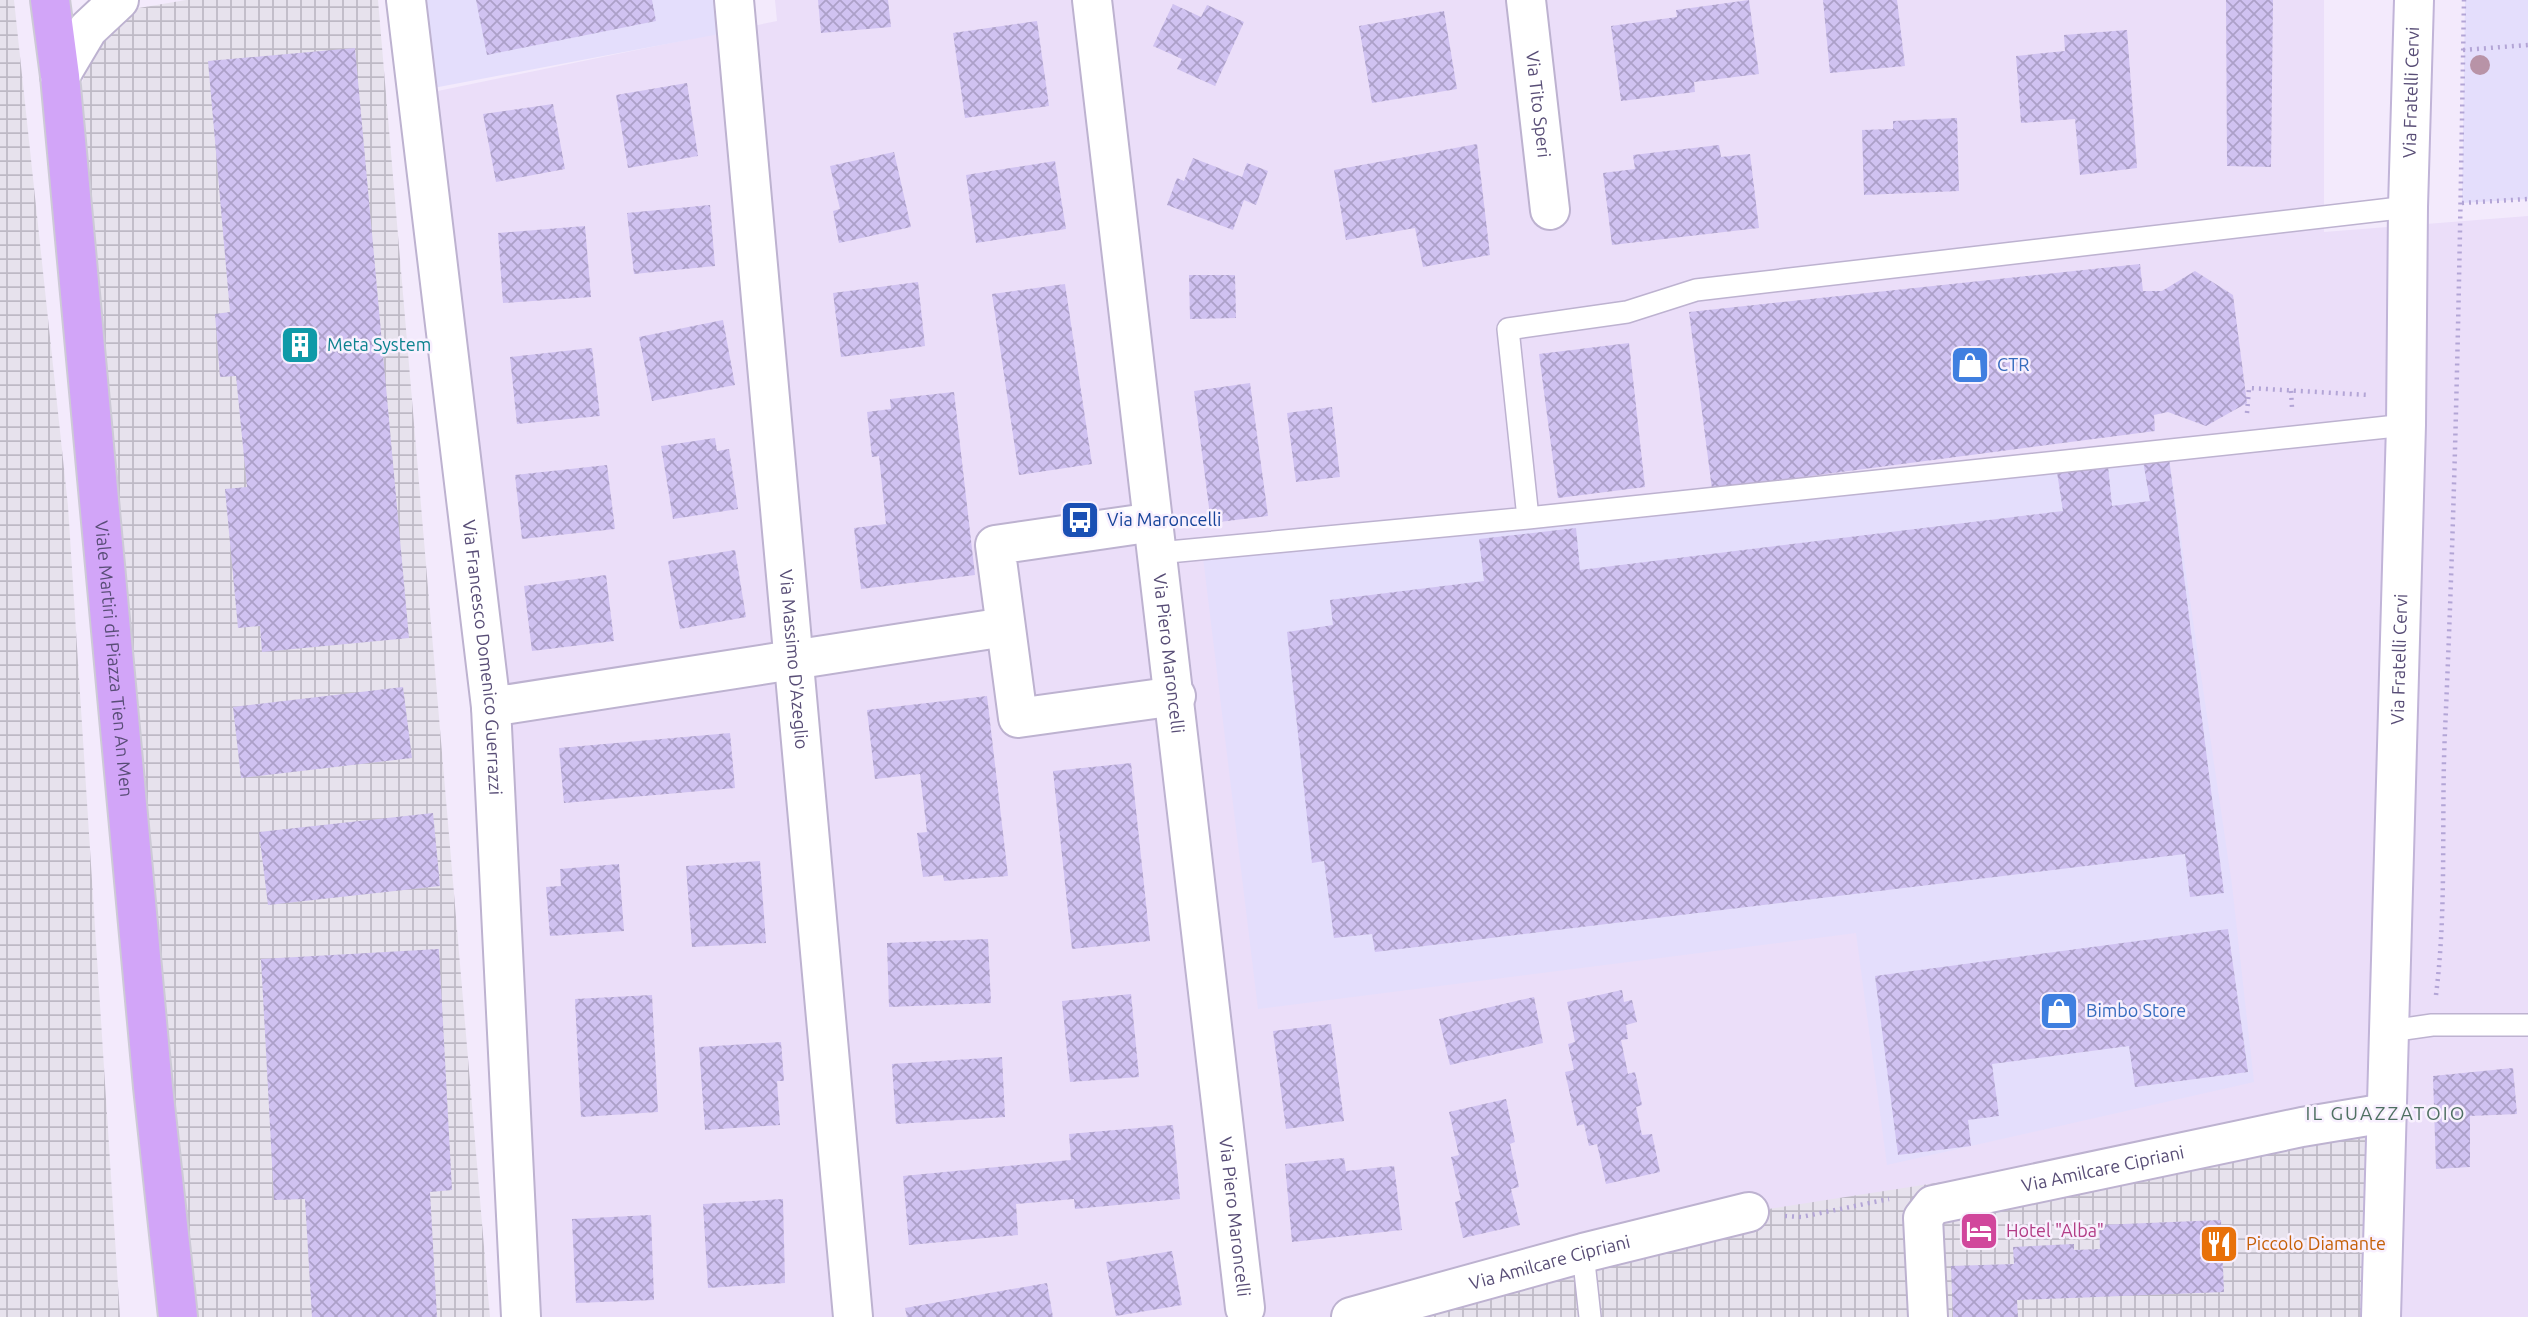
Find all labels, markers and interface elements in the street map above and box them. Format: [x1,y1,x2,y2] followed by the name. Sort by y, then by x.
[2398,26,2422,158] street label: Via Fratelli Cervi
[1523,50,1555,159] street label: Via Tito Speri
[279,324,321,366] building icon: Meta System
[327,334,431,354] place label: Meta System
[1949,344,1991,386] shop icon: CTR
[1997,354,2030,374] place label: CTR
[1059,499,1101,541] bus stop icon: Via Maroncelli
[1107,509,1221,529] place label: Via Maroncelli
[460,519,506,796] street label: Via Francesco Domenico Guerrazzi
[92,520,137,798] street label: Viale Martiri di Piazza Tien An Men
[776,568,813,750] street label: Via Massimo D'Azeglio
[1150,572,1189,735] street label: Via Piero Maroncelli
[2387,593,2410,725] street label: Via Fratelli Cervi
[2038,990,2080,1032] shop icon: Bimbo Store
[2086,1000,2186,1020] place label: Bimbo Store
[2306,1102,2466,1124] district label: IL GUAZZATOIO
[1216,1135,1255,1298] street label: Via Piero Maroncelli
[2019,1141,2186,1195] street label: Via Amilcare Cipriani
[1958,1210,2000,1252] hotel icon: Hotel "Alba"
[2006,1220,2104,1240] place label: Hotel "Alba"
[2198,1223,2240,1265] restaurant icon: Piccolo Diamante
[1467,1231,1632,1293] street label: Via Amilcare Cipriani
[2246,1233,2386,1253] place label: Piccolo Diamante

